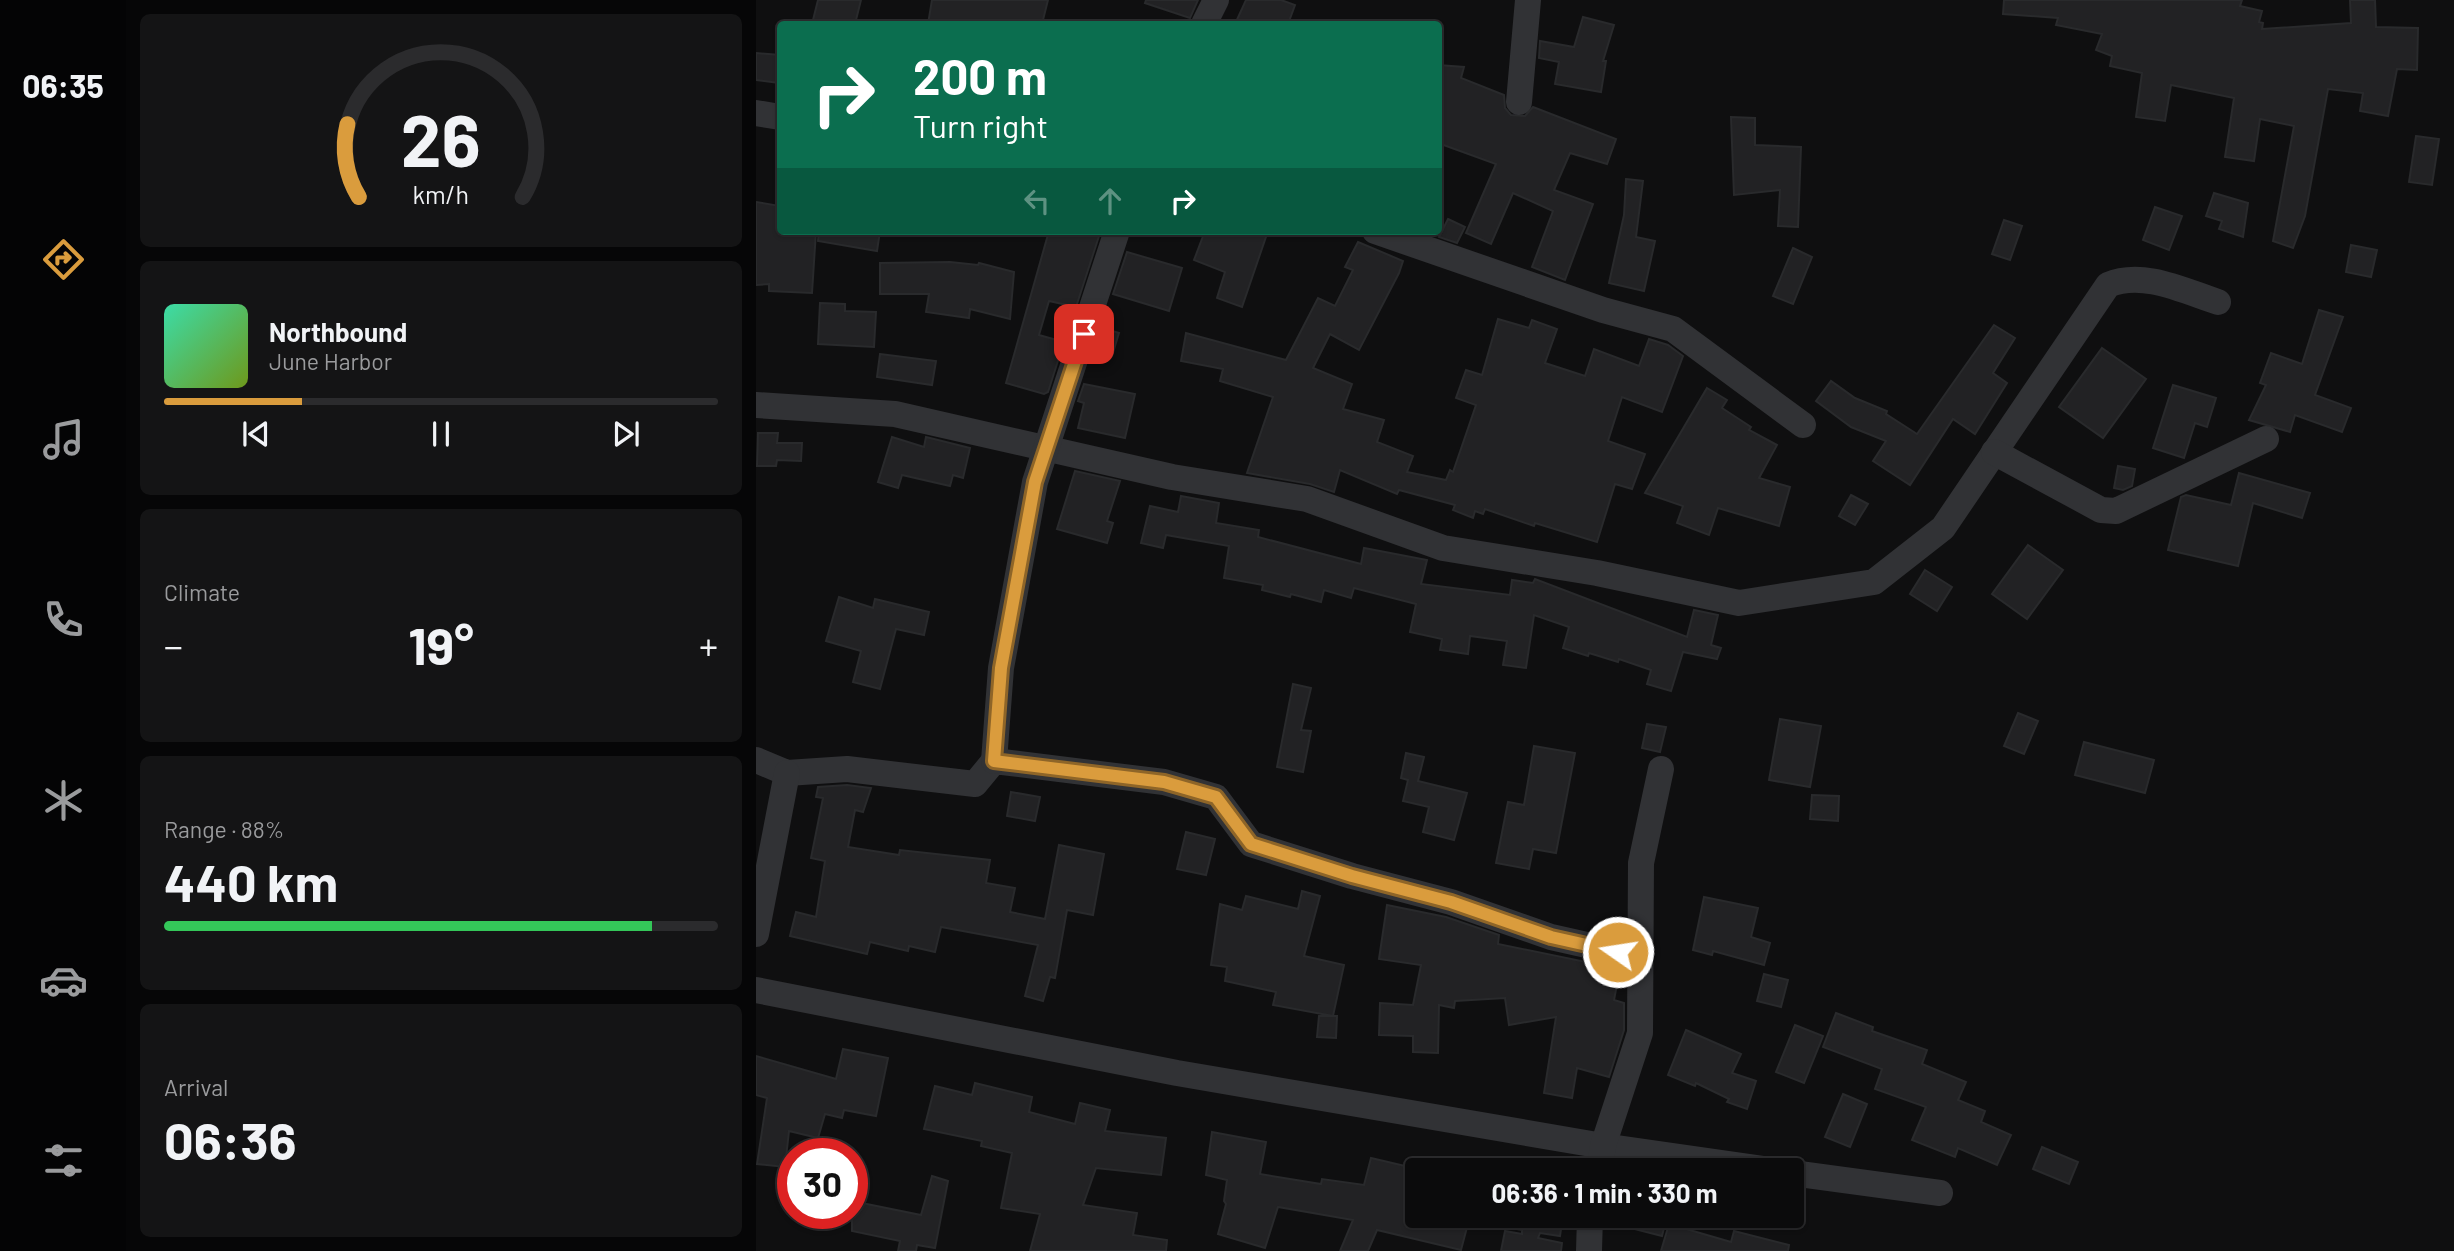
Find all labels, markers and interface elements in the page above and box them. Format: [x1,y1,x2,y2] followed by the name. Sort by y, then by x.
[913,46,1047,105] text: 200 m
[798,49,889,140] icon: right
[22,66,104,104] text: 06:35
[401,94,481,182] text: 26
[913,106,1048,144] text: Turn right
[413,179,469,209] text: km/h
[1018,182,1056,220] icon: left
[1091,182,1129,220] icon: ahead
[1164,182,1202,220] icon: right
[39,235,88,284] icon: directions
[1054,304,1114,364] pin
[1065,315,1103,353] icon: arrive
[269,316,407,347] text: Northbound
[269,347,392,375] text: June Harbor
[39,415,88,464] icon: music
[237,415,275,453] icon: previous
[422,415,460,453] icon: pause
[607,415,645,453] icon: next
[164,578,240,606] text: Climate
[39,595,88,644] icon: phone
[408,613,474,675] text: 19°
[164,622,183,668] text: −
[699,622,718,668] text: +
[39,776,88,825] icon: climate
[164,815,284,843] text: Range · 88%
[164,850,338,912] text: 440 km
[1581,915,1655,989] position arrow
[39,956,88,1005] icon: car
[164,1073,228,1101] text: Arrival
[164,1108,297,1170] text: 06:36
[39,1136,88,1185] icon: filters
[777,1138,868,1229] speed limit sign: 30
[1491,1177,1718,1208] text: 06:36 · 1 min · 330 m

